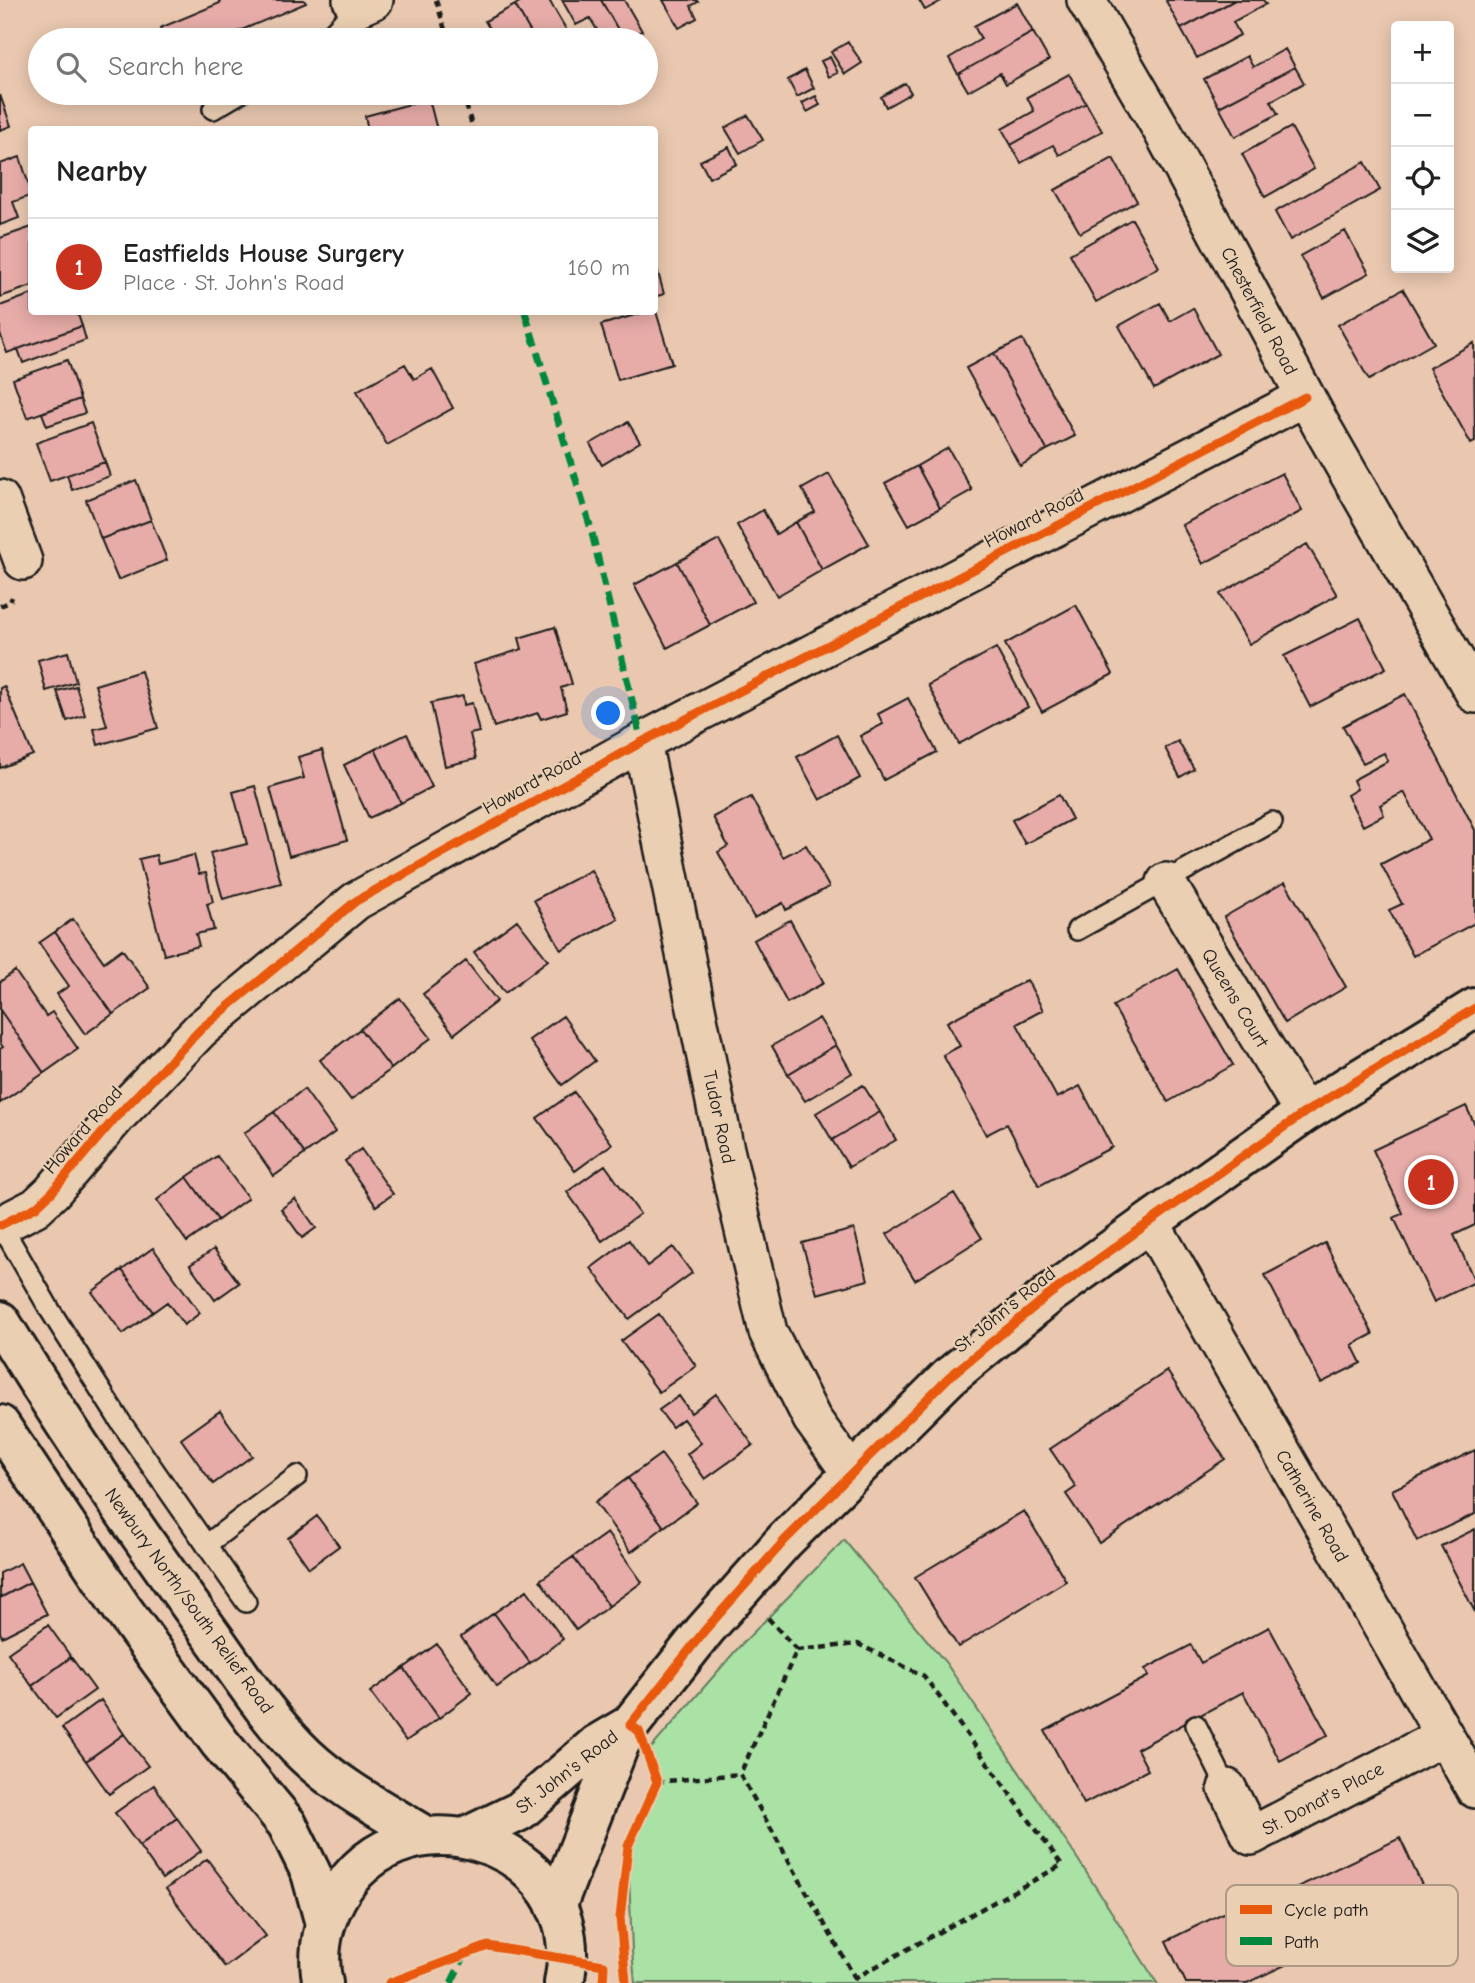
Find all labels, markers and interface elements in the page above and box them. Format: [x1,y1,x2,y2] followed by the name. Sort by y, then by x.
[1391,21,1454,273] map controls
[1391,21,1454,84] button: +
[28,28,658,105] search box
[52,48,90,86] icon: search
[108,52,243,82] text: Search here
[1391,84,1454,147] button: −
[1391,147,1454,210] button: locate
[56,154,147,189] text: Nearby
[1391,210,1454,273] button: layers
[123,239,404,269] text: Eastfields House Surgery
[1216,243,1302,379] street label: Chesterfield Road
[74,254,84,281] text: 1
[568,254,630,281] text: 160 m
[123,269,344,296] text: Place · St. John's Road
[981,483,1087,553] street label: Howard Road
[591,696,625,730] your location
[479,747,585,819] street label: Howard Road
[1197,945,1273,1052] street label: Queens Court
[698,1068,740,1166] street label: Tudor Road
[39,1082,127,1178] street label: Howard Road
[1408,1156,1454,1208] pin: 1
[950,1263,1060,1357] street label: St. John's Road
[1271,1446,1353,1566] street label: Catherine Road
[100,1484,278,1718] street label: Newbury North/South Relief Road
[512,1725,622,1819] street label: St. John's Road
[1259,1758,1387,1840] street label: St. Donat's Place
[1226,1885,1458,1966] legend
[1284,1899,1369,1921] text: Cycle path
[1284,1931,1319,1953] text: Path

